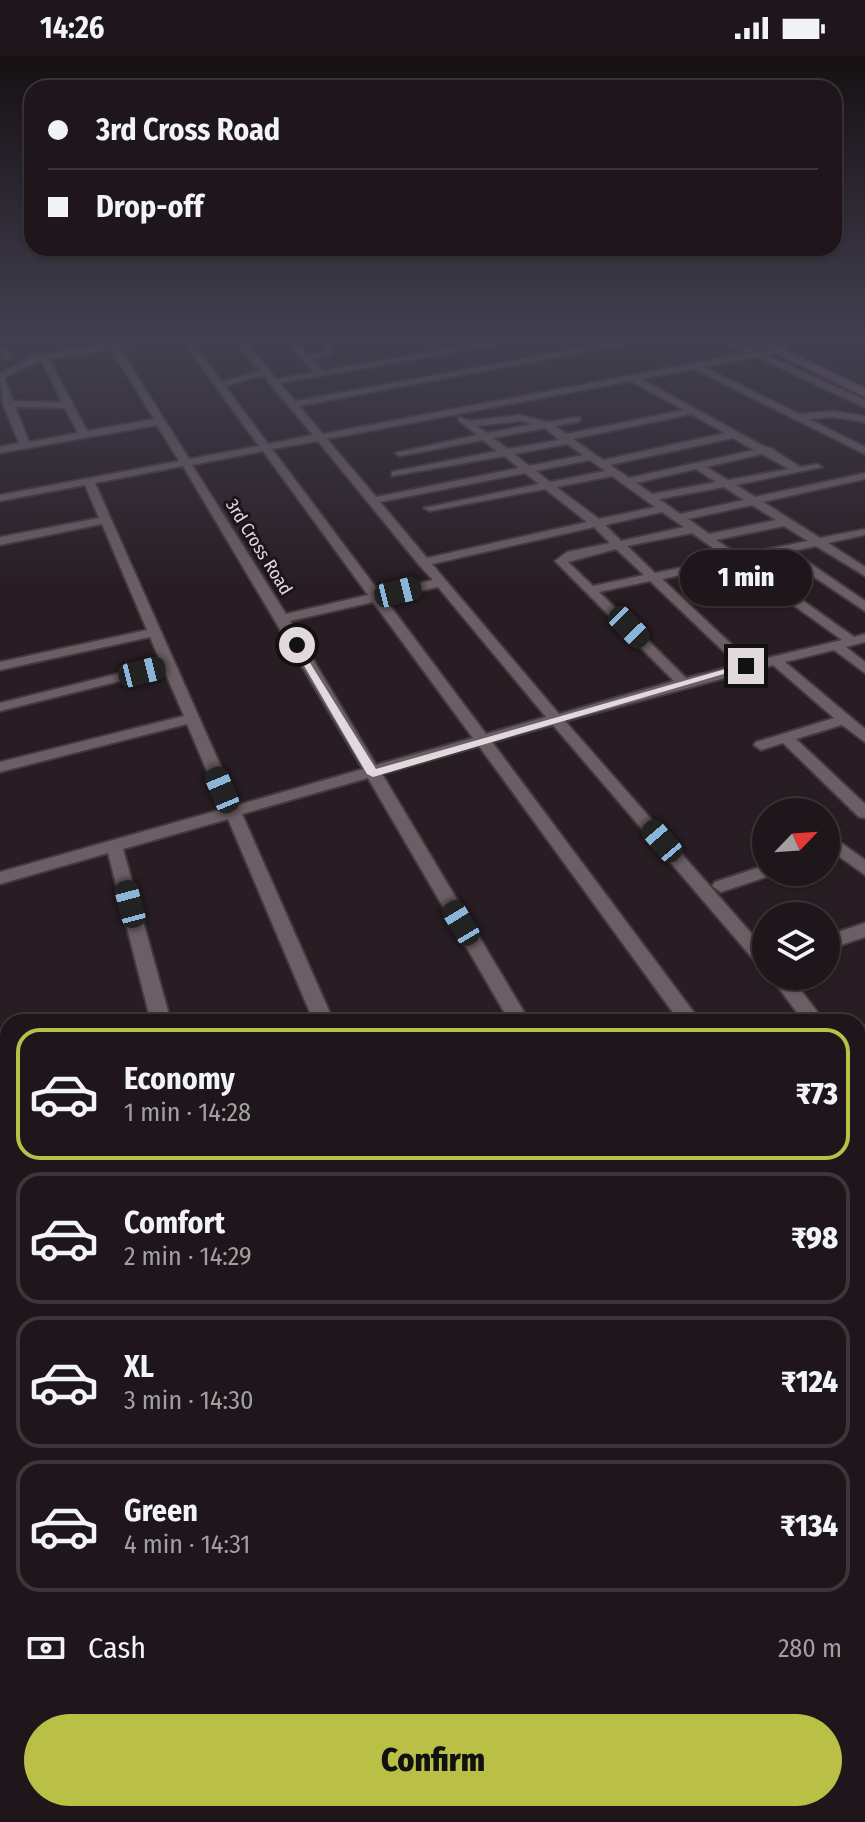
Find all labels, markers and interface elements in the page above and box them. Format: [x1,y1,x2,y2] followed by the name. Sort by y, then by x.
[40,10,105,46] text: 14:26
[96,112,280,148] text: 3rd Cross Road
[96,189,203,225] text: Drop-off
[221,495,297,599] street label: 3rd Cross Road
[680,550,812,606] callout: 1 min
[718,562,774,593] text: 1 min
[372,575,424,609] car
[604,601,654,653] car
[279,627,315,663] route start
[728,648,764,684] route end
[116,655,168,689] car
[202,763,242,817] car
[752,798,840,886] north arrow
[752,798,840,990] map controls
[637,815,687,867] car
[112,878,148,930] car
[438,896,484,950] car
[752,902,840,990] button: layers
[28,1058,100,1130] icon: car
[124,1061,235,1097] text: Economy
[796,1076,838,1112] text: ₹73
[124,1097,251,1128] text: 1 min · 14:28
[28,1202,100,1274] icon: car
[124,1205,225,1241] text: Comfort
[791,1220,838,1256] text: ₹98
[124,1241,252,1272] text: 2 min · 14:29
[28,1346,100,1418] icon: car
[124,1349,154,1385] text: XL
[781,1364,838,1400] text: ₹124
[124,1385,254,1416] text: 3 min · 14:30
[28,1490,100,1562] icon: car
[124,1493,198,1529] text: Green
[780,1508,838,1544] text: ₹134
[124,1529,250,1560] text: 4 min · 14:31
[24,1626,68,1670] icon: cash
[88,1630,146,1666] text: Cash
[778,1633,842,1664] text: 280 m
[24,1714,842,1806] button: Confirm

